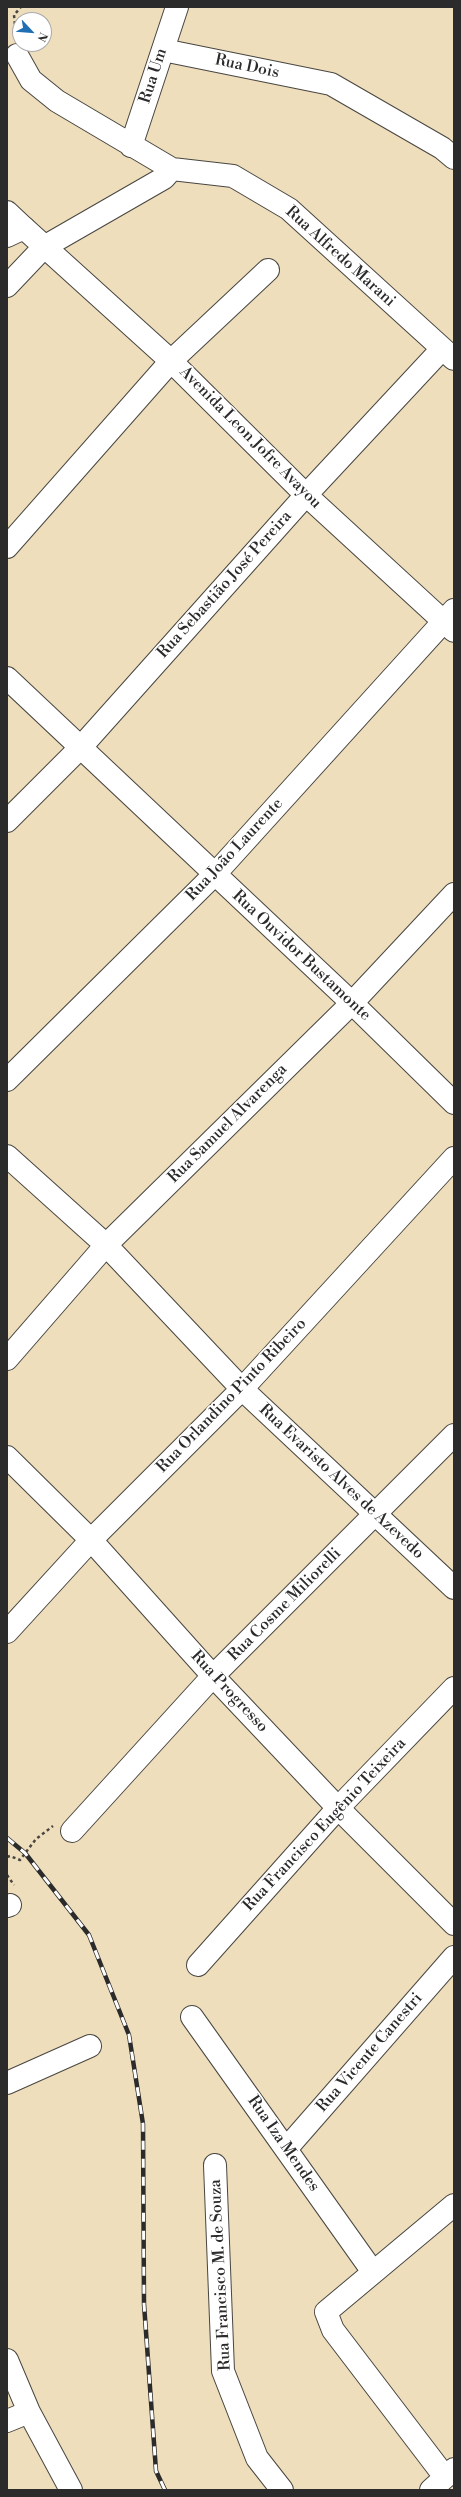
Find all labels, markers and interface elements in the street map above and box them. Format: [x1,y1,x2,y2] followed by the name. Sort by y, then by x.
[12,12,52,52] north arrow
[34,30,50,44] text: N
[136,46,172,106] street label: Rua Um
[213,51,281,83] street label: Rua Dois
[281,203,399,311] street label: Rua Alfredo Marani
[175,363,325,513] street label: Avenida Leon Jofre Avayou
[154,507,296,663] street label: Rua Sebastião José Pereira
[182,795,288,905] street label: Rua João Laurente
[228,887,374,1025] street label: Rua Ouvidor Bustamonte
[164,1060,292,1188] street label: Rua Samuel Alvarenga
[153,1315,311,1477] street label: Rua Orlandino Pinto Ribeiro
[255,1400,427,1564] street label: Rua Evaristo Alves de Azevedo
[224,1544,346,1666] street label: Rua Cosme Miliorelli
[186,1647,272,1737] street label: Rua Progresso
[240,1734,410,1916] street label: Rua Francisco Eugênio Teixeira
[313,1989,427,2117] street label: Rua Vicente Canestri
[243,2092,323,2196] street label: Rua Iza Mendes
[206,2179,236,2371] street label: Rua Francisco M. de Souza

